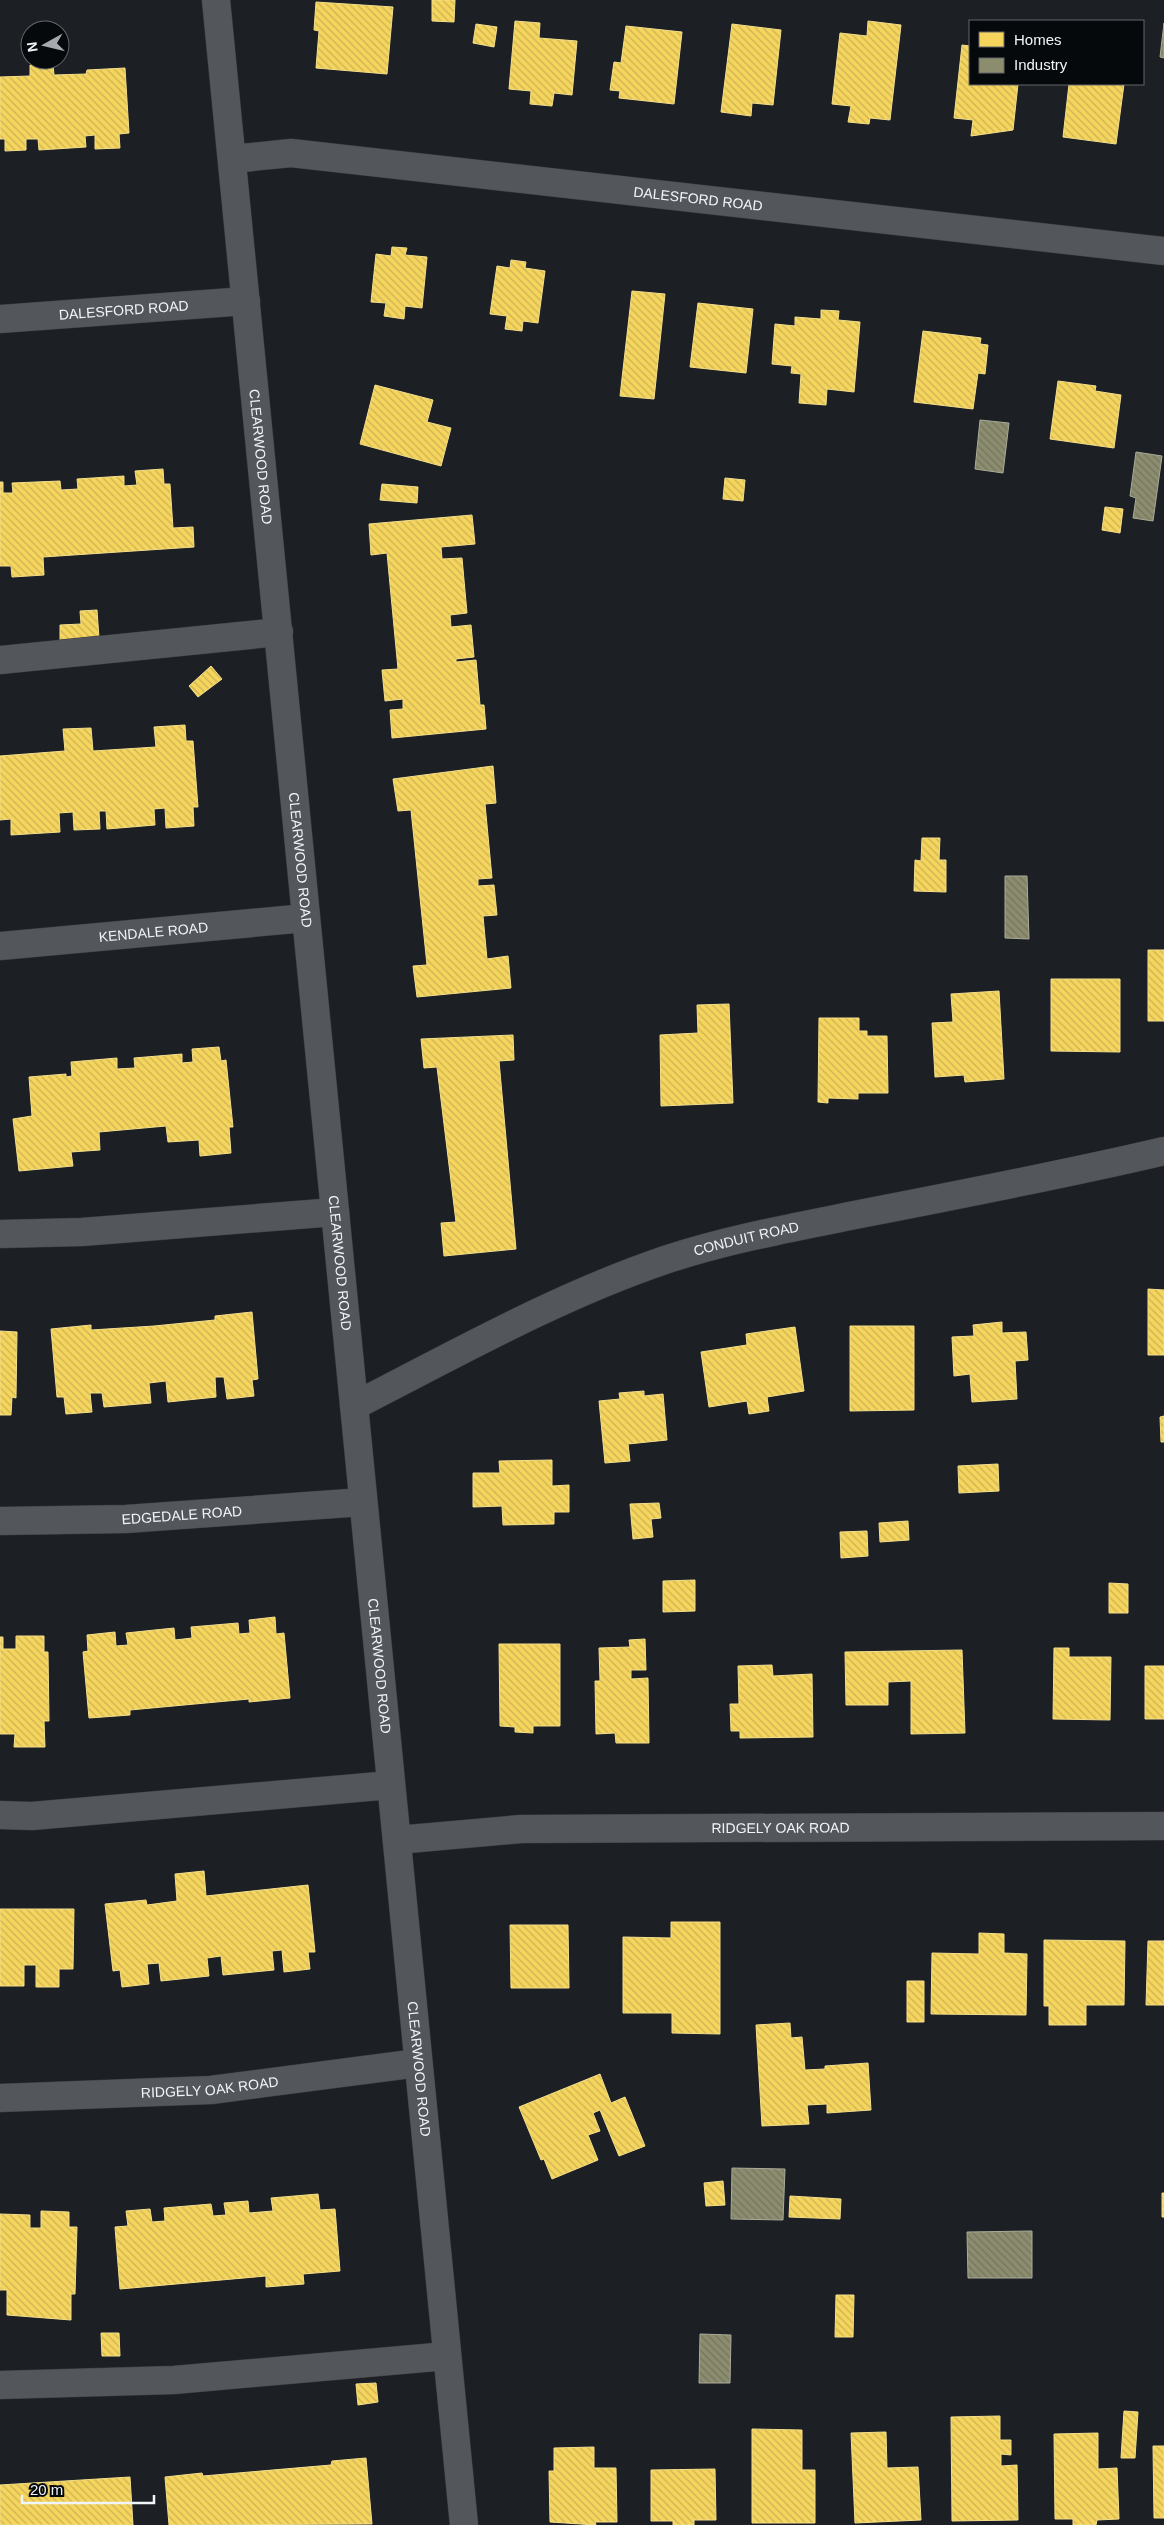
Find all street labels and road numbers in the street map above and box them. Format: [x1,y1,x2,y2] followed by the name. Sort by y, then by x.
[633,184,764,214] street label: DALESFORD ROAD
[58,297,189,323] street label: DALESFORD ROAD
[246,388,275,525] street label: CLEARWOOD ROAD
[286,791,315,928] street label: CLEARWOOD ROAD
[98,919,209,945] street label: KENDALE ROAD
[325,1194,355,1331] street label: CLEARWOOD ROAD
[692,1218,800,1259] street label: CONDUIT ROAD
[121,1503,243,1527] street label: EDGEDALE ROAD
[365,1598,394,1734] street label: CLEARWOOD ROAD
[711,1819,850,1836] street label: RIDGELY OAK ROAD
[405,2001,434,2137] street label: CLEARWOOD ROAD
[141,2073,279,2101] street label: RIDGELY OAK ROAD

